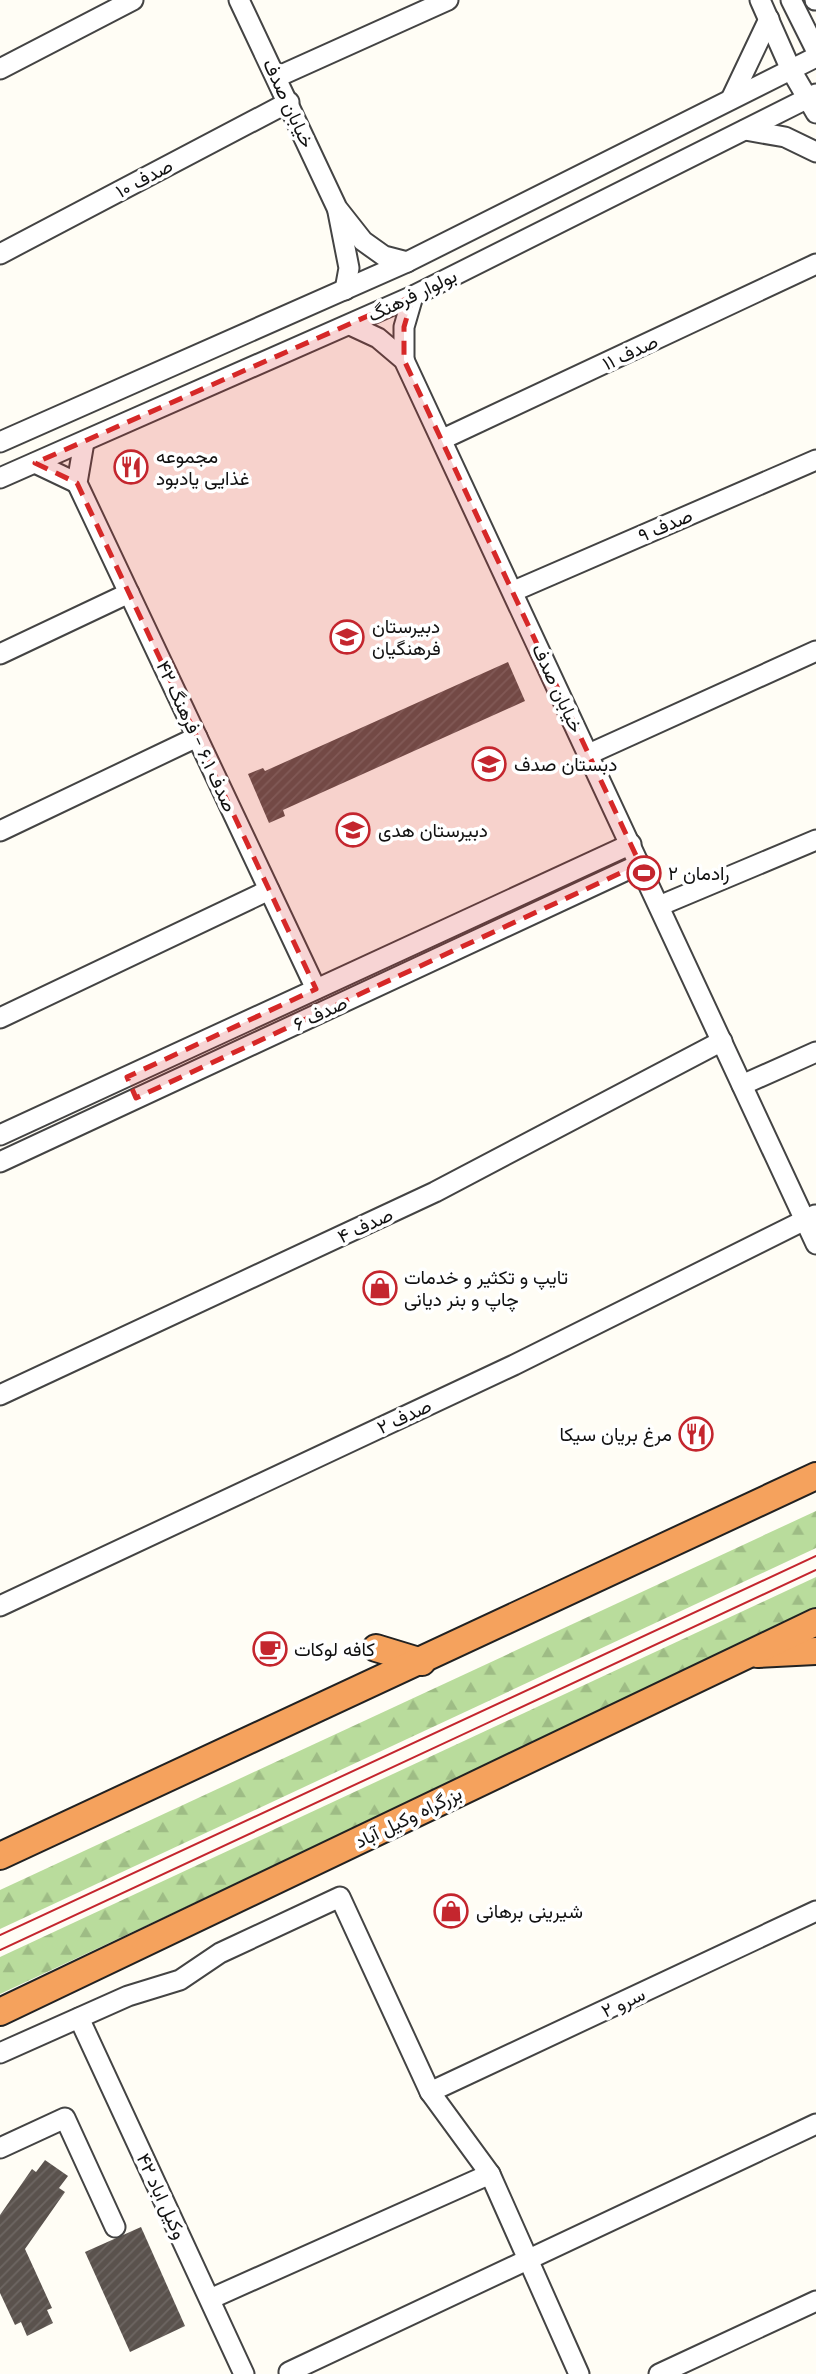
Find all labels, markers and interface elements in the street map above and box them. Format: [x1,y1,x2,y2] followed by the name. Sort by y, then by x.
[258,55,320,151] street label: خیابان صدف
[111,153,177,203] street label: صدف ۱۰
[364,263,460,327] street label: بولوار فرهنگ
[598,329,662,375] street label: صدف ۱۱
[156,444,249,490] place label: مجموعه غذایی یادبود
[112,448,150,486] restaurant icon: مجموعه غذایی یادبود
[634,503,696,547] street label: صدف ۹
[372,614,441,660] place label: دبیرستان فرهنگیان
[328,618,366,656] school or university icon: دبیرستان فرهنگیان
[527,640,589,736] street label: خیابان صدف
[151,657,243,815] street label: صدف ۶.۱ - فرهنگ ۴۲
[470,745,508,783] school or university icon: دبستان صدف
[514,752,617,776] place label: دبستان صدف
[334,811,372,849] school or university icon: دبیرستان هدی
[378,818,488,842] place label: دبیرستان هدی
[625,854,663,892] sports icon: رادمان ۲
[668,861,730,885] place label: رادمان ۲
[289,990,351,1036] street label: صدف ۶
[333,1202,397,1248] street label: صدف ۴
[404,1265,568,1313] place label: تایپ و تکثیر و خدمات چاپ و بنر دیانی
[361,1269,399,1307] shop icon: تایپ و تکثیر و خدمات چاپ و بنر دیانی
[373,1393,435,1439] street label: صدف ۲
[677,1415,715,1453] restaurant icon: مرغ بریان سیکا
[560,1422,672,1447] place label: مرغ بریان سیکا
[251,1630,289,1668] cafe icon: کافه لوکات
[294,1637,375,1661] place label: کافه لوکات
[350,1781,466,1853] street label: بزرگراه وکیل آباد
[432,1892,470,1930] shop icon: شیرینی برهانی
[476,1899,583,1923] place label: شیرینی برهانی
[597,1982,649,2022] street label: سرو ۲
[132,2149,192,2243] street label: وکیل اباد ۴۲

